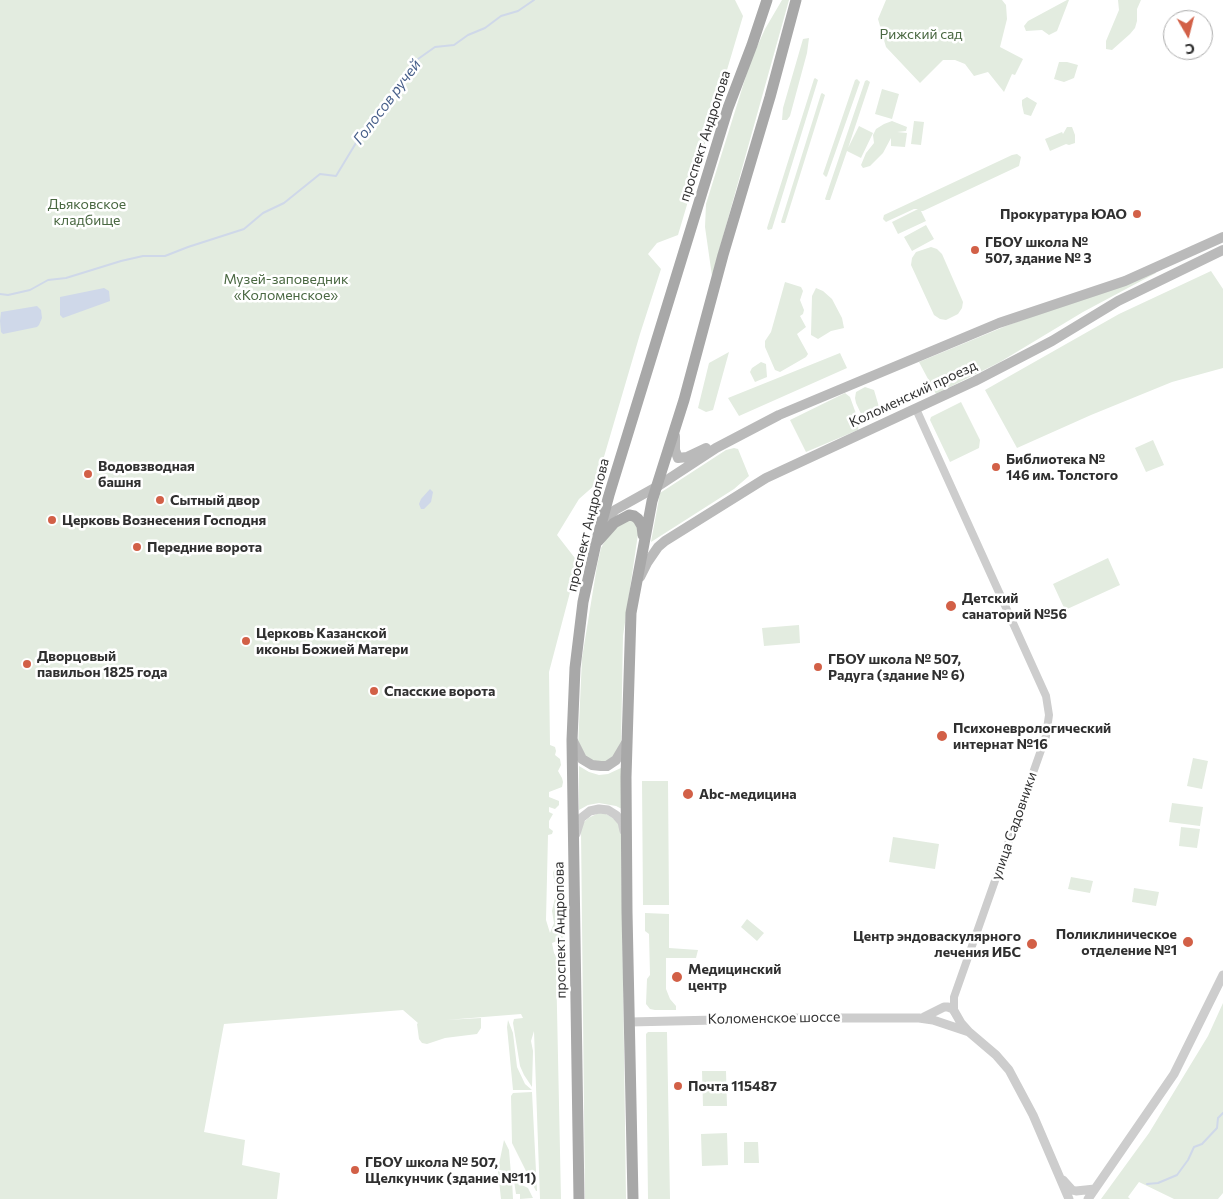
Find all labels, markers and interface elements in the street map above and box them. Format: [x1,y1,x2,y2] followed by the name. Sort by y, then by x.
[1163,10,1213,60] north arrow
[879,26,963,42] park label: Рижский сад
[1184,40,1196,58] text: С
[349,56,425,148] water label: Голосов ручей
[676,68,734,204] street label: проспект Андропова
[48,196,126,228] park label: Дьяковское кладбище
[1000,206,1127,222] place label: Прокуратура ЮАО
[1131,208,1143,220] marker: Прокуратура ЮАО
[985,234,1092,266] place label: ГБОУ школа № 507, здание № 3
[969,244,981,256] marker: ГБОУ школа № 507, здание № 3
[223,271,349,304] park label: Музей-заповедник «Коломенское»
[847,357,979,431] street label: Коломенский проезд
[1006,451,1118,484] place label: Библиотека № 146 им. Толстого
[563,457,613,593] street label: проспект Андропова
[98,458,195,491] place label: Водовзводная башня
[990,461,1002,473] marker: Библиотека № 146 им. Толстого
[82,468,94,480] marker: Водовзводная башня
[170,492,260,508] place label: Сытный двор
[154,494,166,506] marker: Сытный двор
[62,512,266,528] place label: Церковь Вознесения Господня
[46,514,58,526] marker: Церковь Вознесения Господня
[147,539,262,555] place label: Передние ворота
[131,541,143,553] marker: Передние ворота
[962,590,1067,622] place label: Детский санаторий №56
[944,599,958,613] marker: Детский санаторий №56
[256,625,408,658] place label: Церковь Казанской иконы Божией Матери
[240,635,252,647] marker: Церковь Казанской иконы Божией Матери
[37,648,167,680] place label: Дворцовый павильон 1825 года
[828,651,965,684] place label: ГБОУ школа № 507, Радуга (здание № 6)
[21,658,33,670] marker: Дворцовый павильон 1825 года
[812,661,824,673] marker: ГБОУ школа № 507, Радуга (здание № 6)
[384,683,495,699] place label: Спасские ворота
[368,685,380,697] marker: Спасские ворота
[953,720,1111,752] place label: Психоневрологический интернат №16
[935,729,949,743] marker: Психоневрологический интернат №16
[988,770,1040,882] street label: улица Садовники
[699,786,797,802] place label: Abc-медицина
[681,787,695,801] marker: Abc-медицина
[550,861,570,999] street label: проспект Андропова
[1056,926,1177,959] place label: Поликлиническое отделение №1
[853,928,1021,960] place label: Центр эндоваскулярного лечения ИБС
[1181,935,1195,949] marker: Поликлиническое отделение №1
[1025,937,1039,951] marker: Центр эндоваскулярного лечения ИБС
[688,961,781,994] place label: Медицинский центр
[670,970,684,984] marker: Медицинский центр
[708,1008,840,1028] street label: Коломенское шоссе
[688,1078,777,1094] place label: Почта 115487
[672,1080,684,1092] marker: Почта 115487
[365,1154,536,1186] place label: ГБОУ школа № 507, Щелкунчик (здание №11)
[349,1164,361,1176] marker: ГБОУ школа № 507, Щелкунчик (здание №11)

